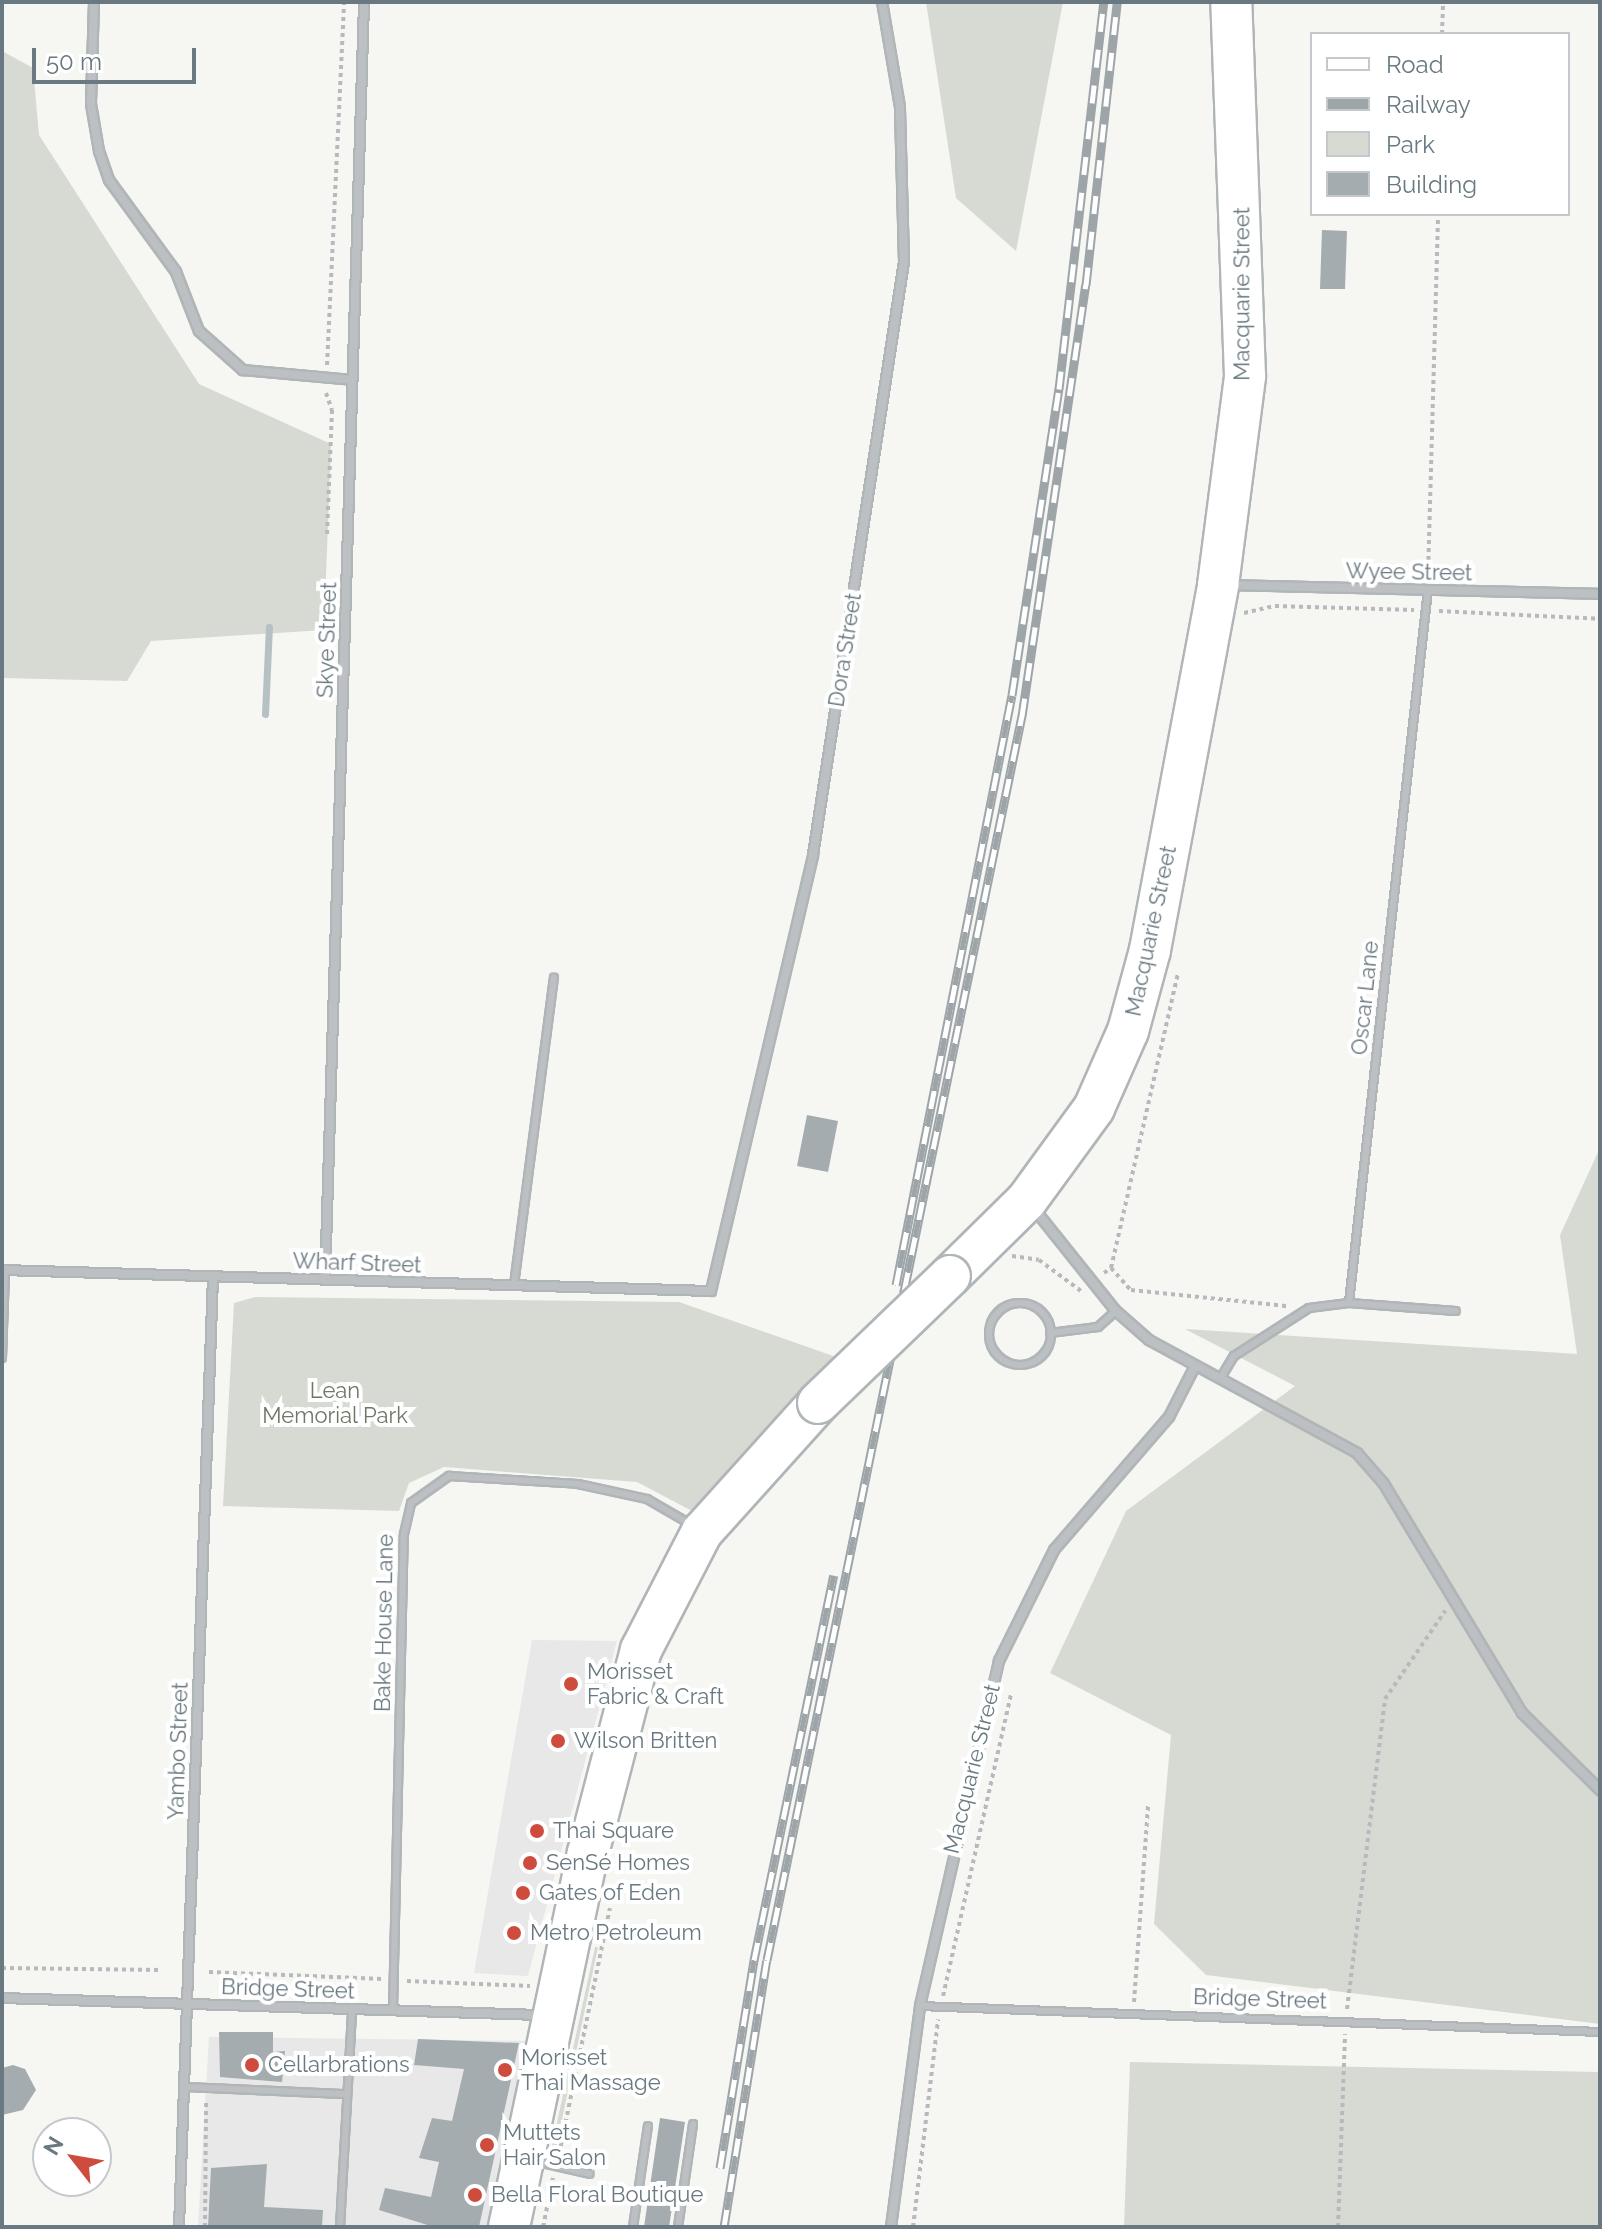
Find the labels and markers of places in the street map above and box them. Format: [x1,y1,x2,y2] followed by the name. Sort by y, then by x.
[587,1658,724,1710] place label: Morisset Fabric & Craft
[562,1675,580,1693] marker: Morisset Fabric & Craft
[574,1728,717,1754] place label: Wilson Britten
[549,1732,567,1750] marker: Wilson Britten
[553,1818,674,1844] place label: Thai Square
[528,1822,546,1840] marker: Thai Square
[546,1850,690,1876] place label: SenSé Homes
[521,1854,539,1872] marker: SenSé Homes
[539,1880,681,1906] place label: Gates of Eden
[514,1884,532,1902] marker: Gates of Eden
[530,1920,702,1946] place label: Metro Petroleum
[505,1924,523,1942] marker: Metro Petroleum
[521,2044,661,2096] place label: Morisset Thai Massage
[268,2052,410,2078] place label: Cellarbrations
[243,2056,261,2074] marker: Cellarbrations
[496,2061,514,2079] marker: Morisset Thai Massage
[503,2119,606,2170] place label: Muttets Hair Salon
[478,2136,496,2154] marker: Muttets Hair Salon
[491,2182,704,2208] place label: Bella Floral Boutique
[466,2186,484,2204] marker: Bella Floral Boutique

